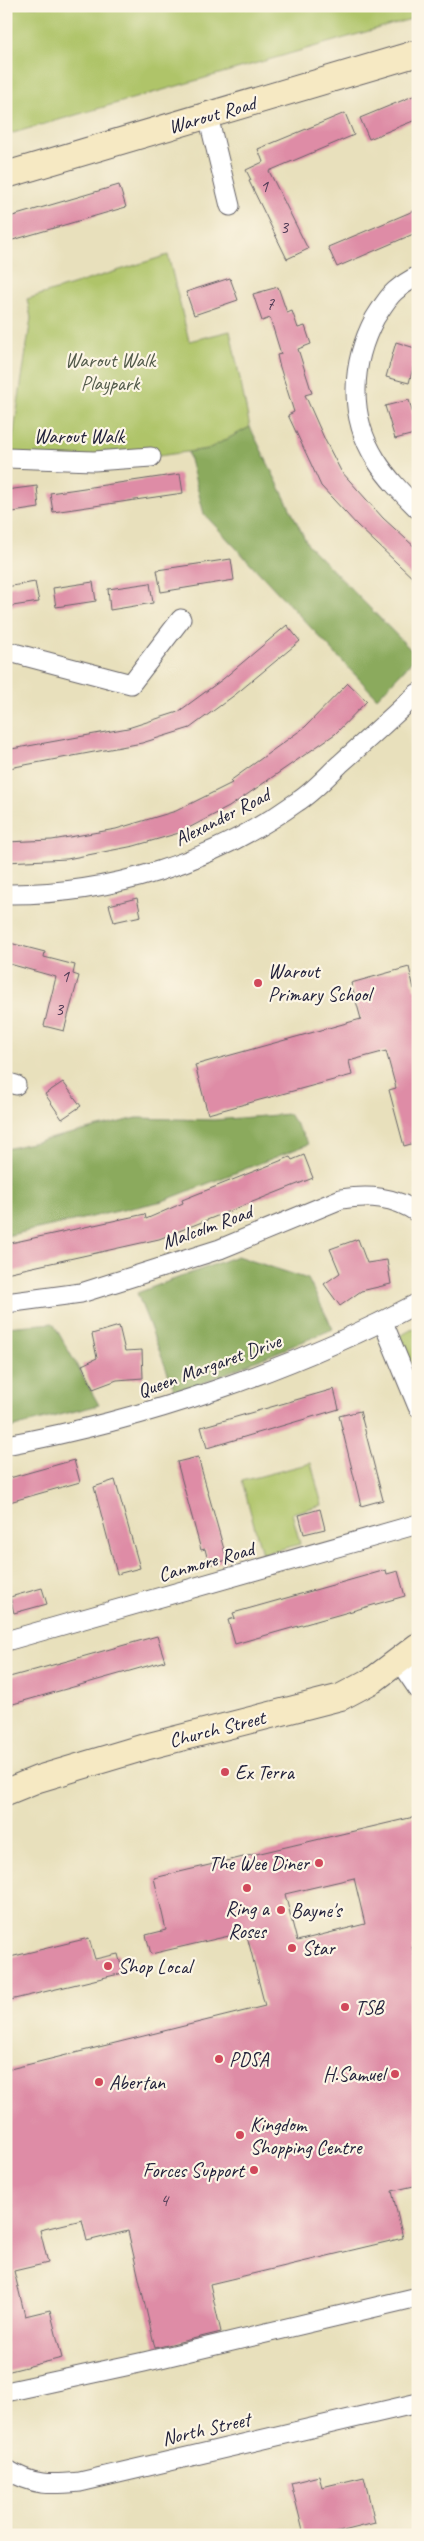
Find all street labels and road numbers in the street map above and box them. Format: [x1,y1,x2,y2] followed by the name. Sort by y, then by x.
[165,90,262,139] street label: Warout Road
[34,424,126,449] street label: Warout Walk
[170,781,277,852] street label: Alexander Road
[158,1198,258,1255] street label: Malcolm Road
[134,1328,285,1404] street label: Queen Margaret Drive
[155,1536,260,1588] street label: Canmore Road
[166,1704,270,1753] street label: Church Street
[159,2406,256,2451] street label: North Street

